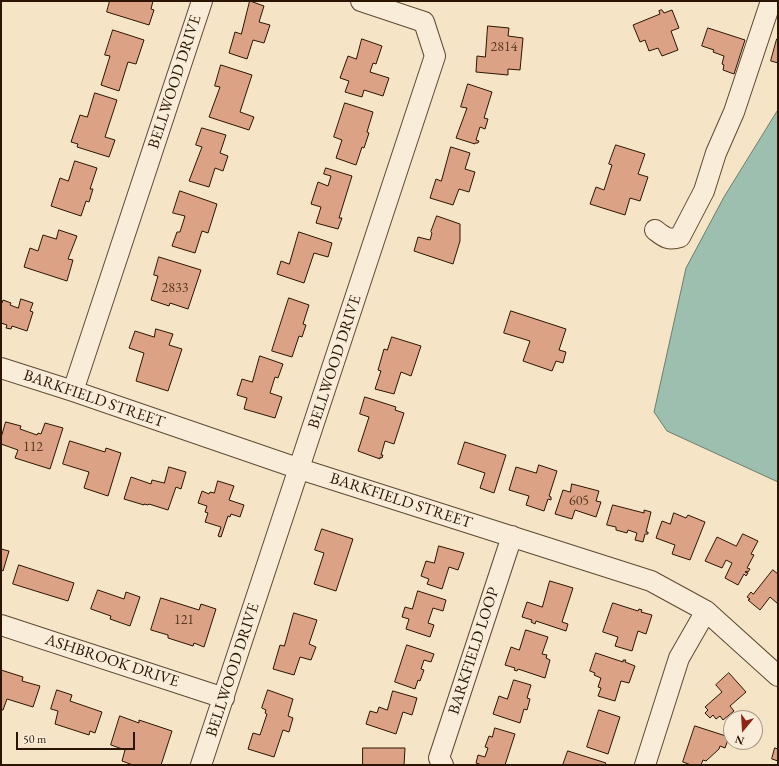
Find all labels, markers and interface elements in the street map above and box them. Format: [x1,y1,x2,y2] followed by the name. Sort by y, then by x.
[144,13,206,151] street label: BELLWOOD DRIVE
[491,39,517,55] house number: 2814
[162,280,188,296] house number: 2833
[304,293,366,431] street label: BELLWOOD DRIVE
[21,366,167,432] street label: BARKFIELD STREET
[23,439,43,455] house number: 112
[327,469,475,533] street label: BARKFIELD STREET
[569,493,589,509] house number: 605
[444,585,504,717] street label: BARKFIELD LOOP
[202,601,264,739] street label: BELLWOOD DRIVE
[174,612,194,628] house number: 121
[43,630,181,692] street label: ASHBROOK DRIVE
[723,710,763,750] north arrow
[18,724,137,750] scale bar
[23,731,46,747] text: 50 m
[733,732,746,748] text: N

